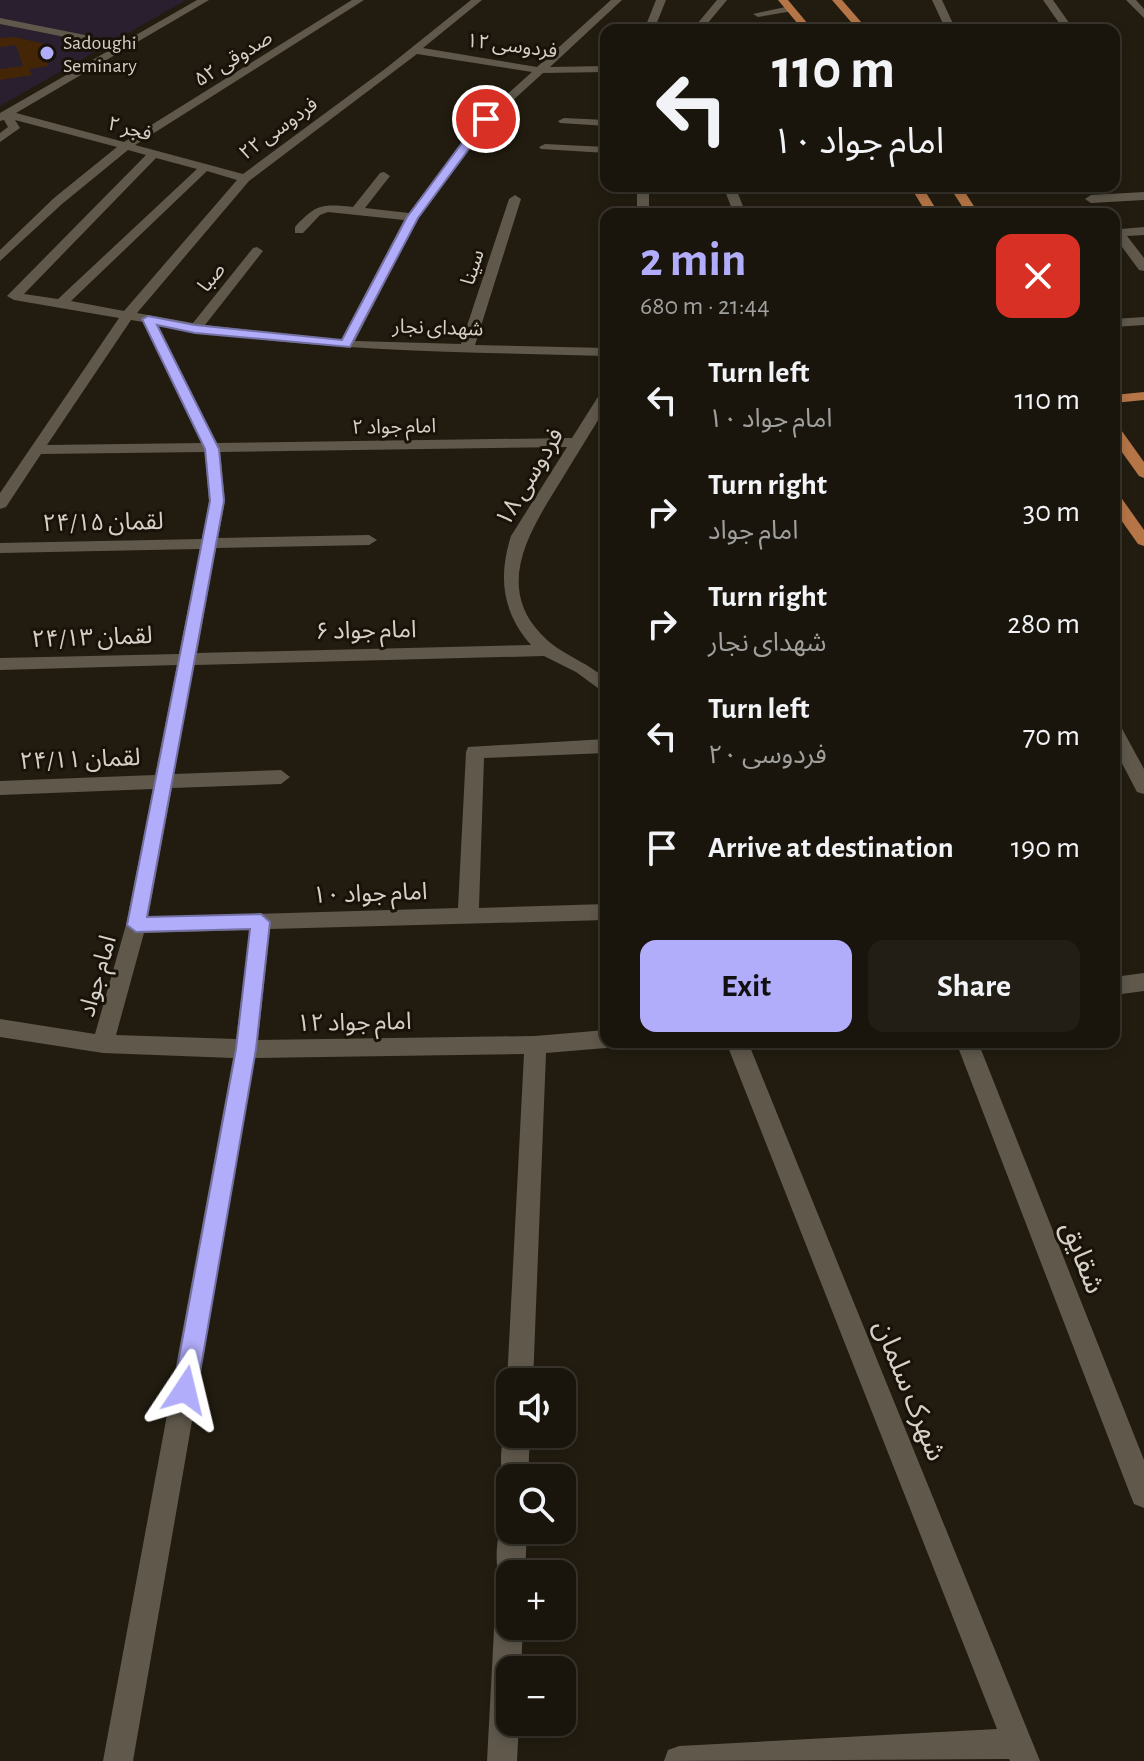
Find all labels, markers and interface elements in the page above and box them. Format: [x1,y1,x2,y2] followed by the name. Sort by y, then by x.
[191,27,276,91] street label: صدوقی ۵۲
[465,31,558,62] street label: فردوسی ۱۲
[63,33,137,76] place label: Sadoughi Seminary
[772,42,895,98] text: 110 m
[38,44,56,62] marker: Sadoughi Seminary
[640,56,744,160] icon: left
[452,85,520,153] pin
[236,94,322,165] street label: فردوسی ۲۲
[464,97,508,141] icon: arrive
[105,114,154,145] street label: فجر ۲
[772,124,944,160] text: امام جواد ۱۰
[996,234,1080,318] button: close
[640,237,747,285] text: 2 min
[458,247,488,287] street label: سینا
[194,259,229,296] street label: صبا
[640,293,770,319] text: 680 m · 21:44
[391,316,484,341] street label: شهدای نجار
[708,358,809,388] text: Turn left
[640,378,684,422] icon: left
[1015,385,1080,415] text: 110 m
[708,406,833,432] text: امام جواد ۱۰
[352,416,436,442] street label: امام جواد ۲
[491,424,569,531] street label: فردوسی ۱۸
[708,470,827,500] text: Turn right
[640,490,684,534] icon: right
[1023,497,1080,527] text: 30 m
[42,510,164,537] street label: لقمان ۲۴/۱۵
[708,518,798,544] text: امام جواد
[708,582,827,612] text: Turn right
[640,602,684,646] icon: right
[1007,609,1080,639] text: 280 m
[315,618,417,649] street label: امام جواد ۶
[31,624,153,653] street label: لقمان ۲۴/۱۳
[708,630,826,656] text: شهدای نجار
[708,694,809,724] text: Turn left
[640,714,684,758] icon: left
[1023,721,1080,751] text: 70 m
[708,742,827,768] text: فردوسی ۲۰
[19,746,141,775] street label: لقمان ۲۴/۱۱
[640,826,684,870] icon: arrive
[708,833,954,863] text: Arrive at destination
[1011,833,1080,863] text: 190 m
[312,880,428,913] street label: امام جواد ۱۰
[75,933,126,1021] street label: امام جواد
[640,940,852,1032] button: Exit
[868,940,1080,1032] button: Share
[296,1010,412,1041] street label: امام جواد ۱۲
[1054,1218,1109,1298] street label: شقایق
[867,1316,950,1466] street label: شهرک سلمان
[143,1348,227,1432] position arrow
[496,1368,576,1736] map controls
[496,1368,576,1448] button: sound
[496,1464,576,1544] button: search
[496,1560,576,1640] button: +
[496,1656,576,1736] button: −

